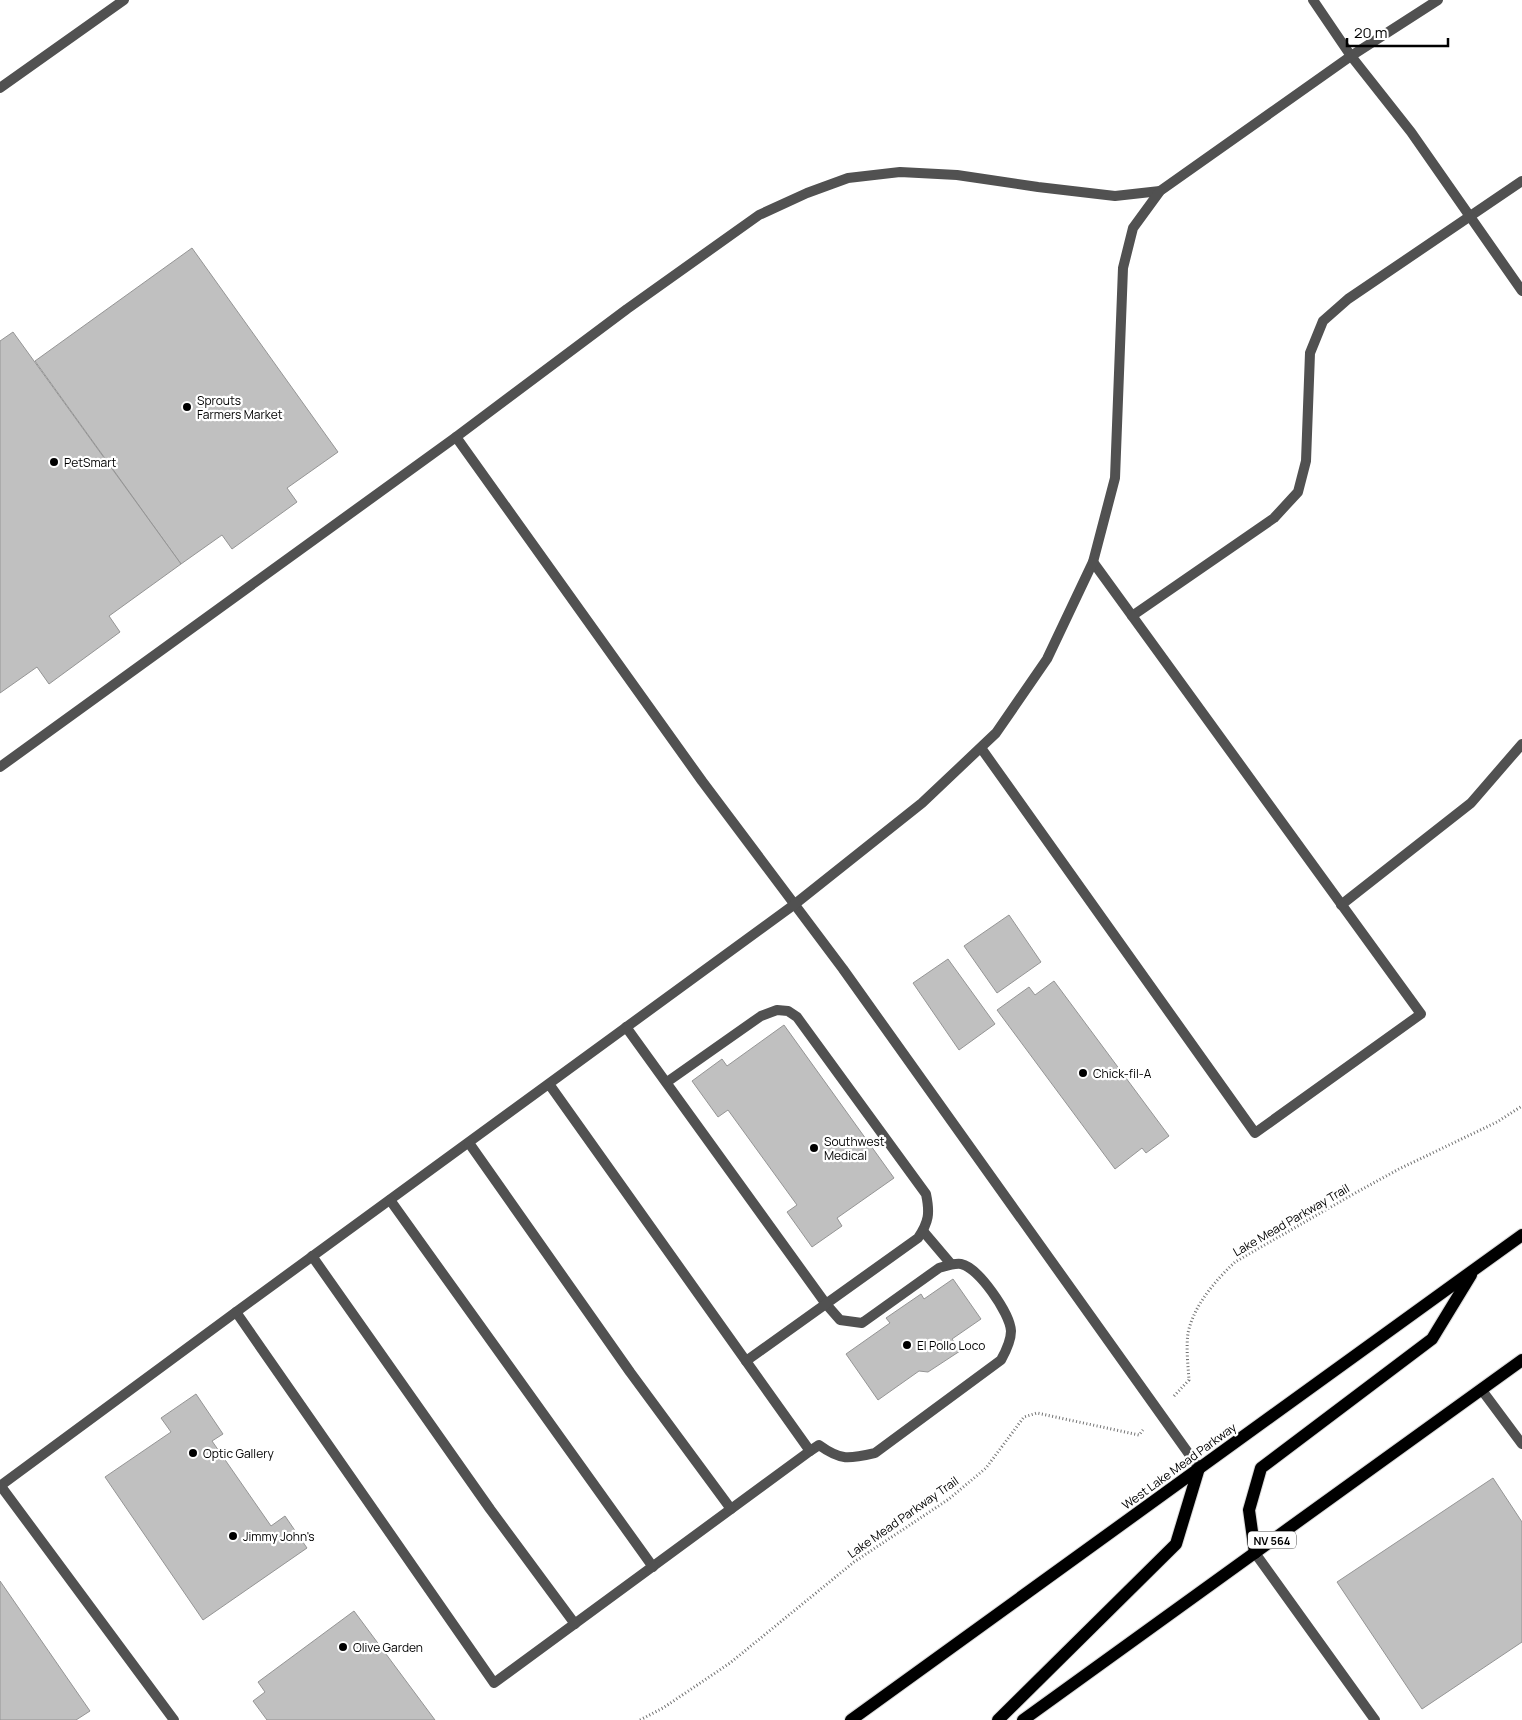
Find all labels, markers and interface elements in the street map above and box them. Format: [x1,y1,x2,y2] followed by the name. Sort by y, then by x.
[1347,15,1448,47] scale bar
[1354,22,1387,43] text: 20 m
[197,392,283,423] place label: Sprouts Farmers Market
[181,401,193,413] marker: Sprouts Farmers Market
[64,454,117,471] place label: PetSmart
[48,456,60,468] marker: PetSmart
[1093,1065,1152,1082] place label: Chick-fil-A
[1077,1067,1089,1079] marker: Chick-fil-A
[824,1133,885,1164] place label: Southwest Medical
[808,1142,820,1154] marker: Southwest Medical
[1230,1180,1352,1260] street label: Lake Mead Parkway Trail
[917,1337,985,1354] place label: El Pollo Loco
[901,1339,913,1351] marker: El Pollo Loco
[1118,1418,1240,1513] street label: West Lake Mead Parkway
[203,1445,274,1462] place label: Optic Gallery
[187,1447,199,1459] marker: Optic Gallery
[844,1472,962,1562] street label: Lake Mead Parkway Trail
[243,1528,315,1545] place label: Jimmy John's
[227,1530,239,1542] marker: Jimmy John's
[1248,1532,1296,1548] road number: NV 564
[353,1639,423,1656] place label: Olive Garden
[337,1641,349,1653] marker: Olive Garden

